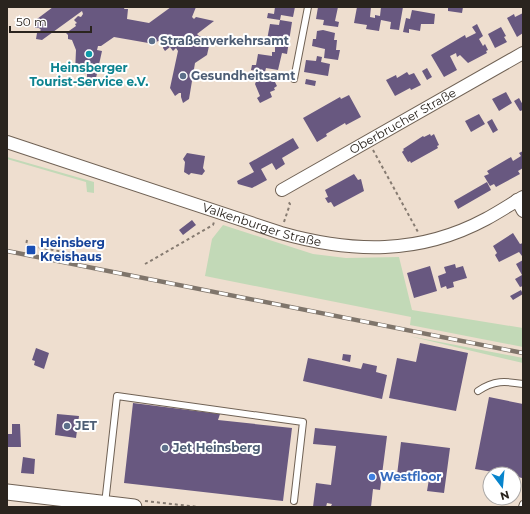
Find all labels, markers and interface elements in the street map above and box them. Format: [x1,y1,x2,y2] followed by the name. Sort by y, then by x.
[10,8,91,34] scale bar
[16,14,47,29] text: 50 m
[160,33,290,48] place label: Straßenverkehrsamt
[147,36,157,46] marker: Straßenverkehrsamt
[84,49,94,59] marker: Heinsberger Tourist-Service e.V.
[30,60,148,89] place label: Heinsberger Tourist-Service e.V.
[191,68,296,83] place label: Gesundheitsamt
[178,71,188,81] marker: Gesundheitsamt
[347,85,459,157] street label: Oberbrucher Straße
[200,199,323,249] street label: Valkenburger Straße
[40,235,105,264] place label: Heinsberg Kreishaus
[25,244,37,256] marker: Heinsberg Kreishaus
[74,418,98,433] place label: JET
[62,421,72,431] marker: JET
[172,440,261,455] place label: Jet Heinsberg
[160,443,170,453] marker: Jet Heinsberg
[482,466,522,506] north arrow
[380,469,441,484] place label: Westfloor
[367,472,377,482] marker: Westfloor
[499,488,511,504] text: N

